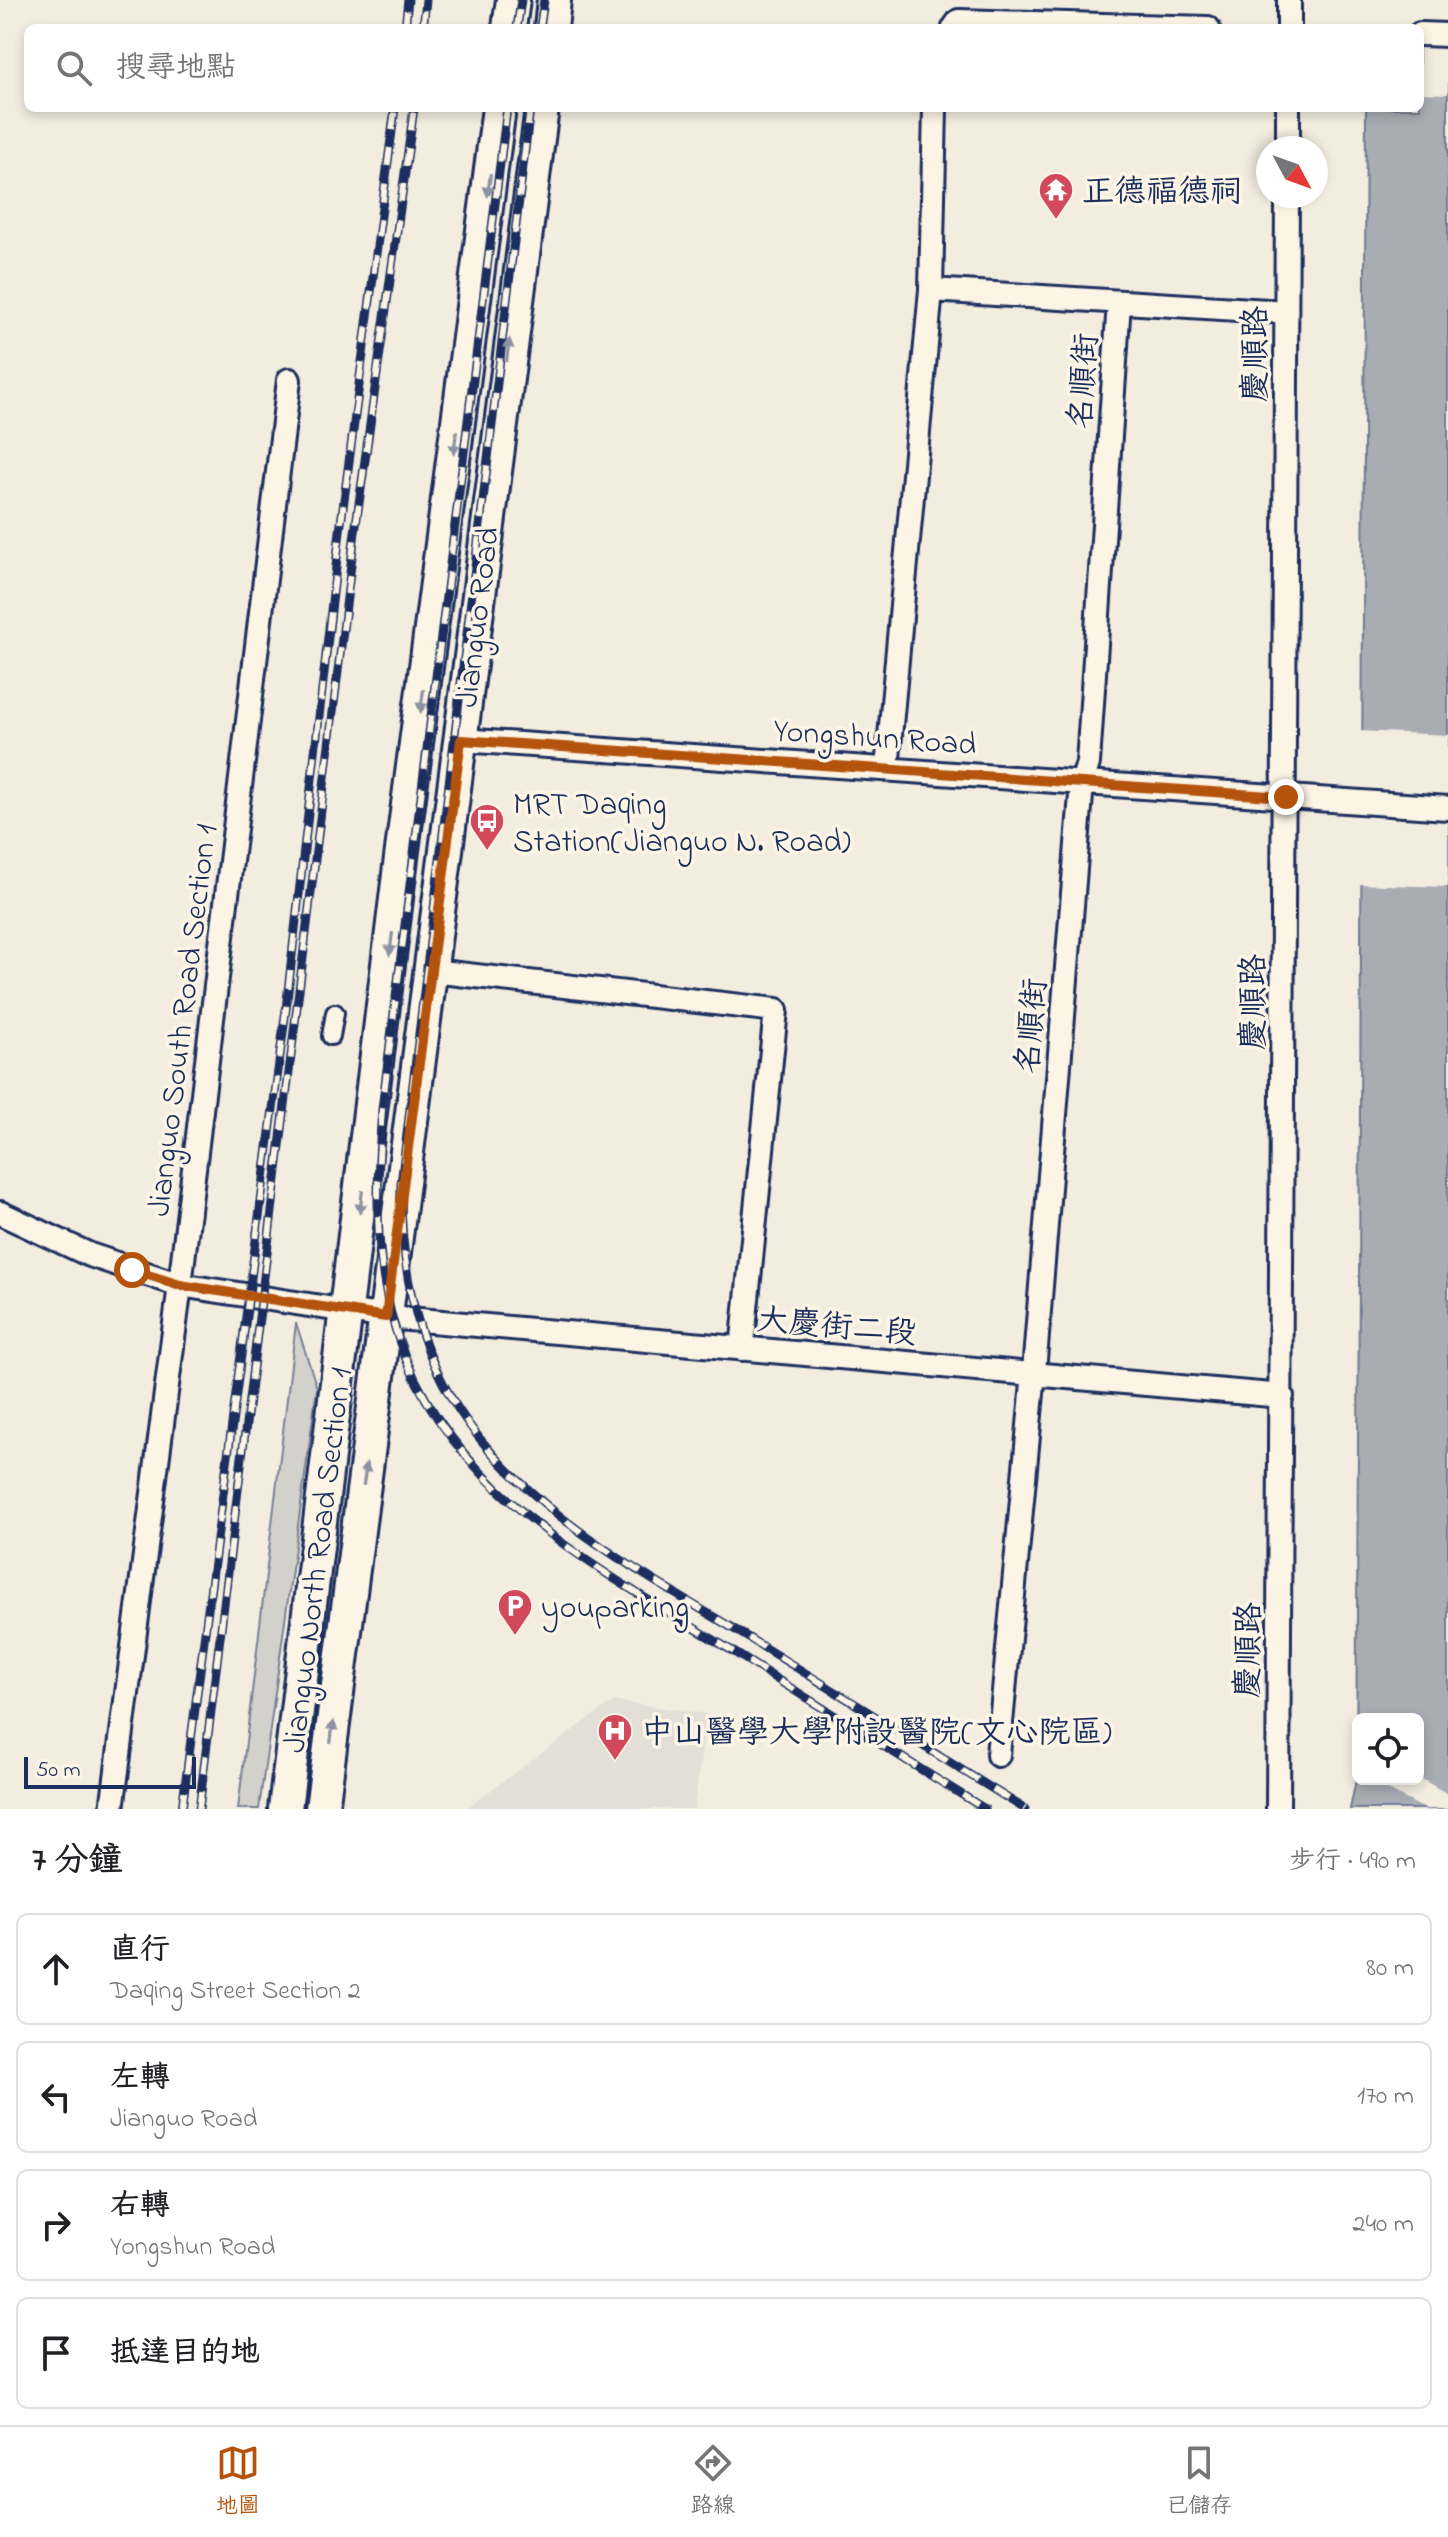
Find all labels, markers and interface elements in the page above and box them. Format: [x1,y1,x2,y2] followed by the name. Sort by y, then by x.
[24,24,1424,112] search box
[52,46,96,90] icon: search
[116,47,236,91] text: 搜尋地點
[1256,136,1328,208] north arrow
[1082,170,1242,217] place label: 正德福德祠
[1037,171,1075,221] temple icon: 正德福德祠
[482,173,495,198] one-way arrow
[1234,306,1281,402] street label: 慶順路
[1059,332,1112,431] street label: 名順街
[502,337,515,362] one-way arrow
[449,431,462,456] one-way arrow
[445,525,514,710] street label: Jianguo Road
[415,689,428,714] one-way arrow
[772,709,978,770] street label: Yongshun Road
[1268,779,1304,815] route end
[513,783,851,867] place label: MRT Daqing Station(Jianguo N. Road)
[468,802,506,852] bus stop icon: MRT Daqing Station(Jianguo N. Road)
[137,822,232,1219] street label: Jianguo South Road Section 1
[385,932,398,957] one-way arrow
[1232,954,1279,1050] street label: 慶順路
[1006,976,1061,1076] street label: 名順街
[354,1190,367,1215] one-way arrow
[114,1252,150,1288] route start
[755,1298,918,1359] street label: 大慶街二段
[273,1365,366,1756] street label: Jianguo North Road Section 1
[359,1461,372,1486] one-way arrow
[541,1586,689,1633] place label: youparking
[496,1587,534,1637] parking icon: youparking
[1226,1602,1275,1698] street label: 慶順路
[641,1711,1112,1758] place label: 中山醫學大學附設醫院(文心院區)
[596,1712,634,1762] hospital icon: 中山醫學大學附設醫院(文心院區)
[1352,1713,1424,1785] map controls
[1352,1713,1424,1785] button: locate
[325,1719,338,1744] one-way arrow
[24,1753,196,1789] scale bar
[36,1755,81,1787] text: 50 m
[32,1837,123,1887] text: 7 分鐘
[1289,1843,1416,1881] text: 步行 · 490 m
[110,1929,170,1973] text: 直行
[34,1947,78,1991] icon: ahead
[1366,1950,1414,1988] text: 80 m
[110,1973,361,2011] text: Daqing Street Section 2
[110,2057,170,2101] text: 左轉
[34,2075,78,2119] icon: left
[1357,2078,1414,2116] text: 170 m
[110,2101,257,2139] text: Jianguo Road
[110,2185,170,2229] text: 右轉
[34,2203,78,2247] icon: right
[1352,2206,1414,2244] text: 240 m
[110,2229,275,2267] text: Yongshun Road
[34,2331,78,2375] icon: arrive
[110,2332,260,2376] text: 抵達目的地
[216,2441,260,2523] tab: 地圖
[691,2441,735,2523] tab: 路線
[1166,2441,1232,2523] tab: 已儲存

